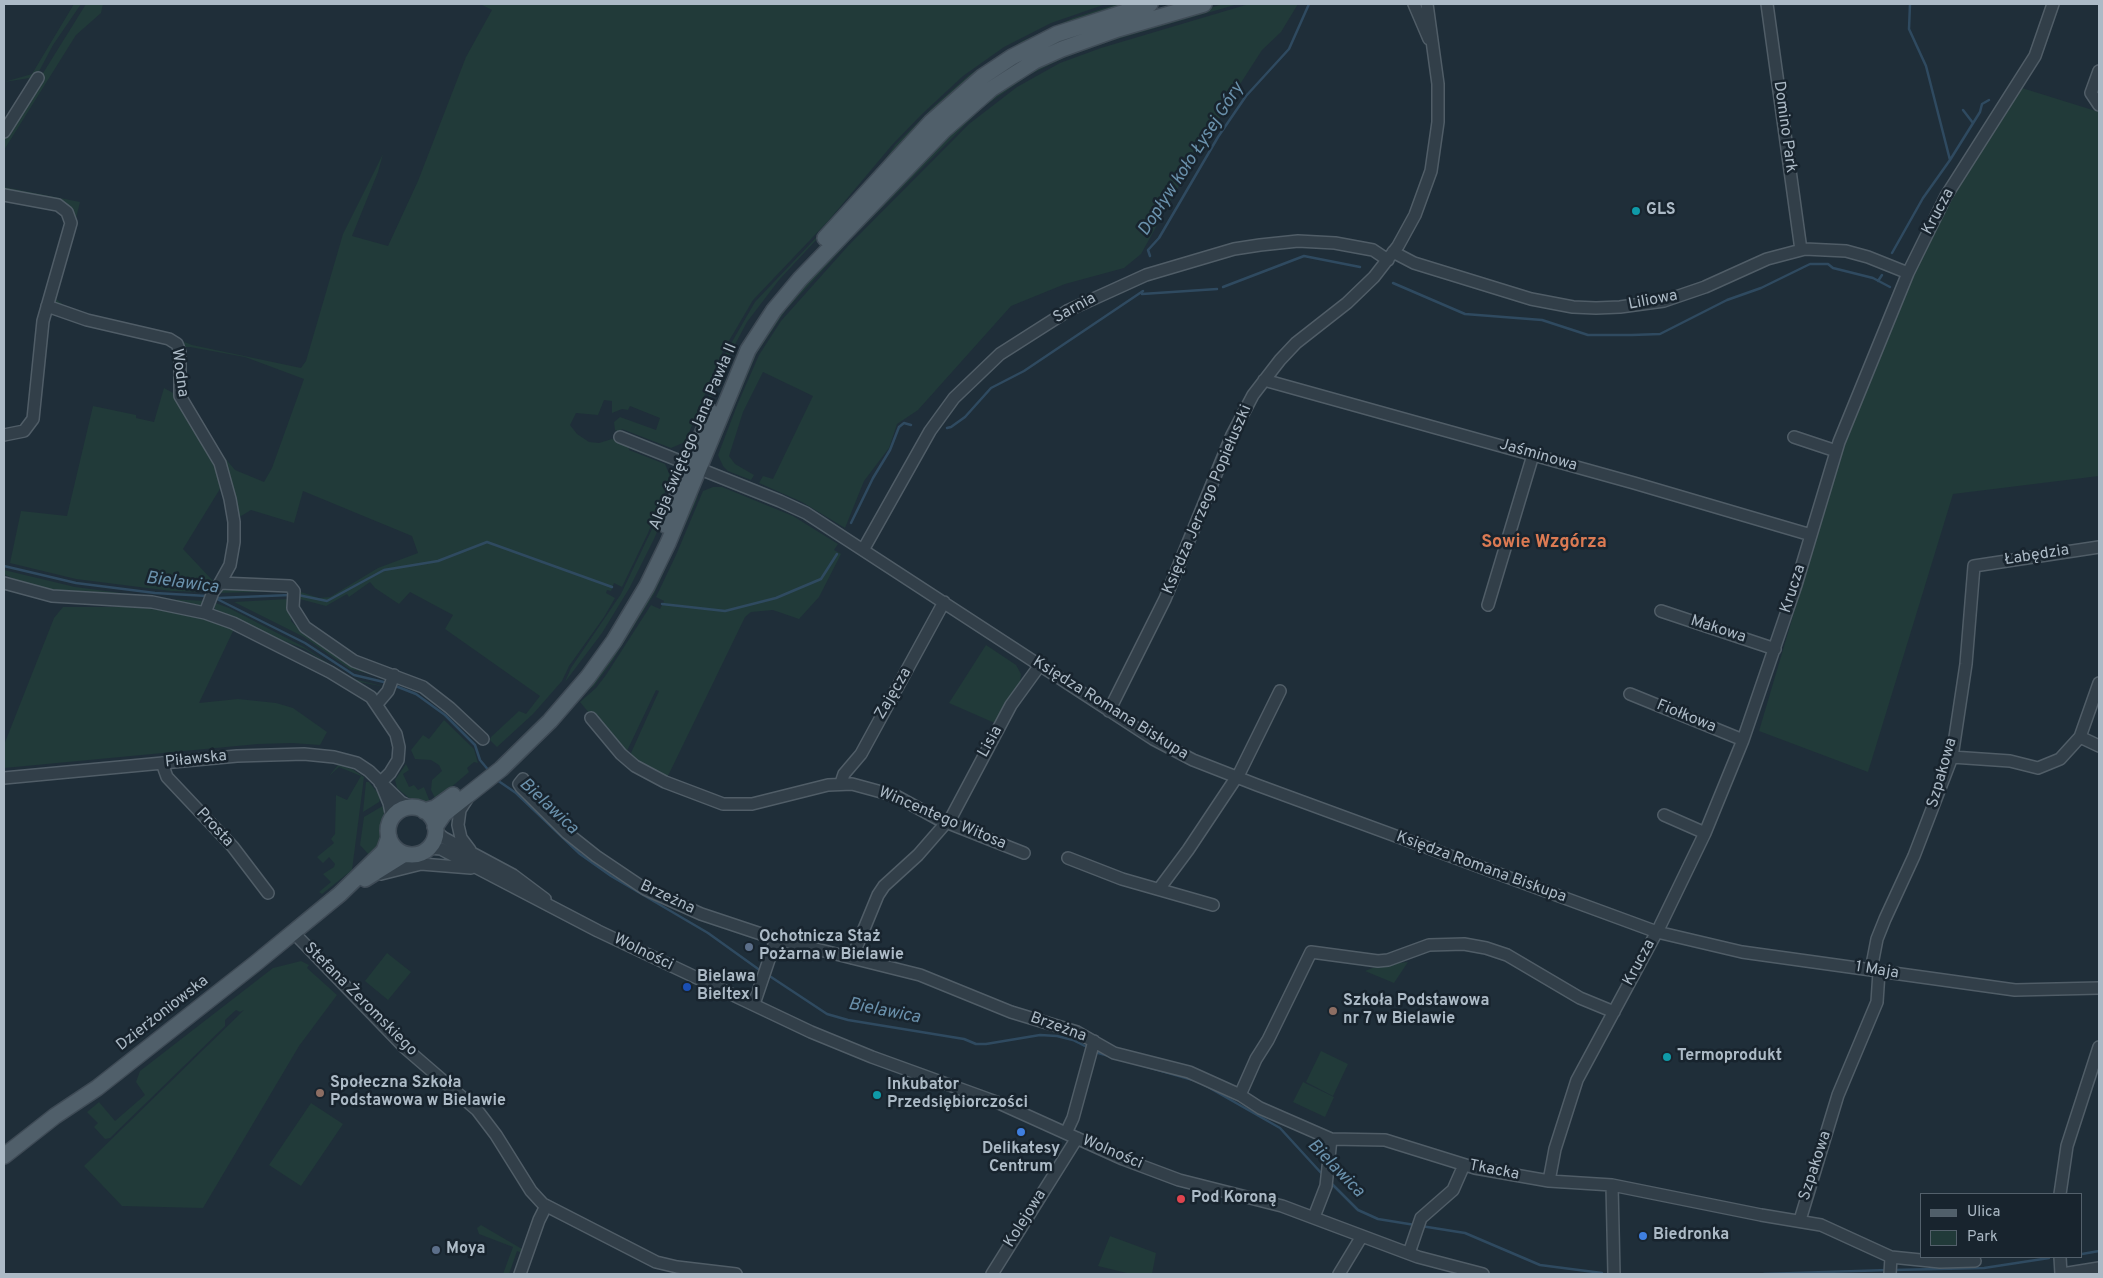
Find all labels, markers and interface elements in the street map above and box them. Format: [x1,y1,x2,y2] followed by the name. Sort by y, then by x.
[1134,79,1250,241] water label: Dopływ koło Łysej Góry
[1768,80,1800,174] street label: Domino Park
[1919,185,1959,239] street label: Krucza
[1646,201,1676,221] place label: GLS
[1630,205,1642,217] marker: GLS
[1627,287,1679,315] street label: Liliowa
[1050,289,1100,329] street label: Sarnia
[646,341,742,533] street label: Aleja świętego Jana Pawła II
[166,348,192,398] street label: Wodna
[1159,402,1257,598] street label: Księdza Jerzego Popiełuszki
[1497,436,1579,476] street label: Jaśminowa
[1481,532,1607,554] district label: Sowie Wzgórza
[2003,541,2071,571] street label: Łabędzia
[1777,562,1811,616] street label: Krucza
[144,568,220,600] water label: Bielawica
[1688,612,1748,648] street label: Makowa
[1029,653,1191,765] street label: Księdza Romana Biskupa
[872,665,916,723] street label: Zajęcza
[1653,696,1719,738] street label: Fiołkowa
[975,723,1007,761] street label: Lisia
[1924,736,1962,810] street label: Szpakowa
[164,747,228,773] street label: Piławska
[514,774,582,840] water label: Bielawica
[875,783,1009,855] street label: Wincentego Witosa
[191,805,237,851] street label: Prosta
[1393,828,1569,908] street label: Księdza Romana Biskupa
[636,877,698,919] street label: Brzeżna
[759,928,904,966] place label: Ochotnicza Staż Pożarna w Bielawie
[610,930,676,976] street label: Wolności
[1620,936,1660,990] street label: Krucza
[299,939,421,1061] street label: Stefana Żeromskiego
[743,941,755,953] marker: Ochotnicza Staż Pożarna w Bielawie
[1854,958,1900,984] street label: 1 Maja
[697,968,759,1006] place label: Bielawa Bieltex I
[113,972,213,1056] street label: Dzierżoniowska
[681,981,693,993] marker: Bielawa Bieltex I
[1343,992,1489,1030] place label: Szkoła Podstawowa nr 7 w Bielawie
[846,994,922,1030] water label: Bielawica
[1327,1005,1339,1017] marker: Szkoła Podstawowa nr 7 w Bielawie
[1027,1009,1089,1047] street label: Brzeżna
[1677,1047,1782,1067] place label: Termoprodukt
[1661,1051,1673,1063] marker: Termoprodukt
[330,1074,506,1112] place label: Społeczna Szkoła Podstawowa w Bielawie
[887,1076,1028,1114] place label: Inkubator Przedsiębiorczości
[314,1087,326,1099] marker: Społeczna Szkoła Podstawowa w Bielawie
[871,1089,883,1101] marker: Inkubator Przedsiębiorczości
[1015,1126,1027,1138] marker: Delikatesy Centrum
[1796,1129,1836,1203] street label: Szpakowa
[1079,1132,1145,1174] street label: Wolności
[1302,1135,1368,1203] water label: Bielawica
[982,1140,1060,1178] place label: Delikatesy Centrum
[1467,1157,1521,1185] street label: Tkacka
[1001,1187,1051,1251] street label: Kolejowa
[1191,1189,1277,1209] place label: Pod Koroną
[1175,1193,1187,1205] marker: Pod Koroną
[1920,1193,2083,1258] legend
[1967,1203,2000,1222] text: Ulica
[1653,1226,1729,1246] place label: Biedronka
[1967,1228,1998,1247] text: Park
[1637,1230,1649,1242] marker: Biedronka
[446,1240,485,1260] place label: Moya
[430,1244,442,1256] marker: Moya

